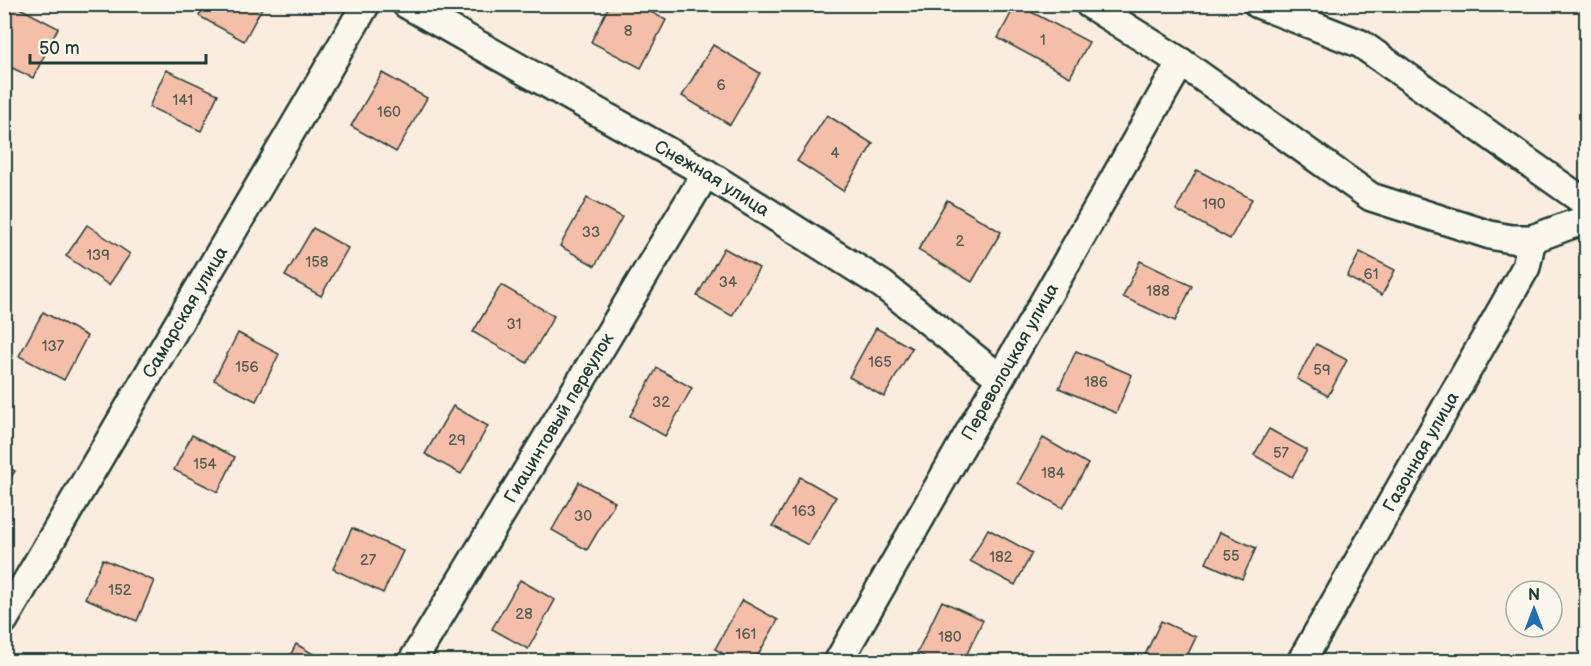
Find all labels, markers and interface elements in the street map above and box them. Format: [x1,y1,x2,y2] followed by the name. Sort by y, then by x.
[624,22,633,41] house number: 8
[30,27,206,65] scale bar
[1040,31,1046,50] house number: 1
[39,38,80,59] text: 50 m
[716,76,726,95] house number: 6
[173,91,193,110] house number: 141
[377,103,401,122] house number: 160
[650,136,773,221] street label: Снежная улица
[830,144,840,163] house number: 4
[1202,195,1226,214] house number: 190
[582,223,600,242] house number: 33
[956,232,965,251] house number: 2
[139,243,232,382] street label: Самарская улица
[86,246,110,265] house number: 139
[305,253,329,272] house number: 158
[1364,265,1378,284] house number: 61
[719,273,737,292] house number: 34
[957,279,1063,444] street label: Переволоцкая улица
[1146,282,1170,301] house number: 188
[506,315,522,334] house number: 31
[500,329,619,507] street label: Гиацинтовый переулок
[42,337,65,356] house number: 137
[868,353,892,372] house number: 165
[235,358,259,377] house number: 156
[1313,361,1331,380] house number: 59
[1084,373,1108,392] house number: 186
[1379,388,1464,516] street label: Газонная улица
[652,393,670,412] house number: 32
[448,431,466,450] house number: 29
[1273,444,1290,463] house number: 57
[193,455,217,474] house number: 154
[1041,464,1065,483] house number: 184
[792,502,816,521] house number: 163
[574,507,592,526] house number: 30
[1222,547,1240,566] house number: 55
[989,548,1013,567] house number: 182
[360,551,377,570] house number: 27
[1504,579,1564,639] north arrow
[108,581,132,600] house number: 152
[1528,586,1540,605] text: N
[515,605,533,624] house number: 28
[736,625,756,644] house number: 161
[938,628,962,647] house number: 180

